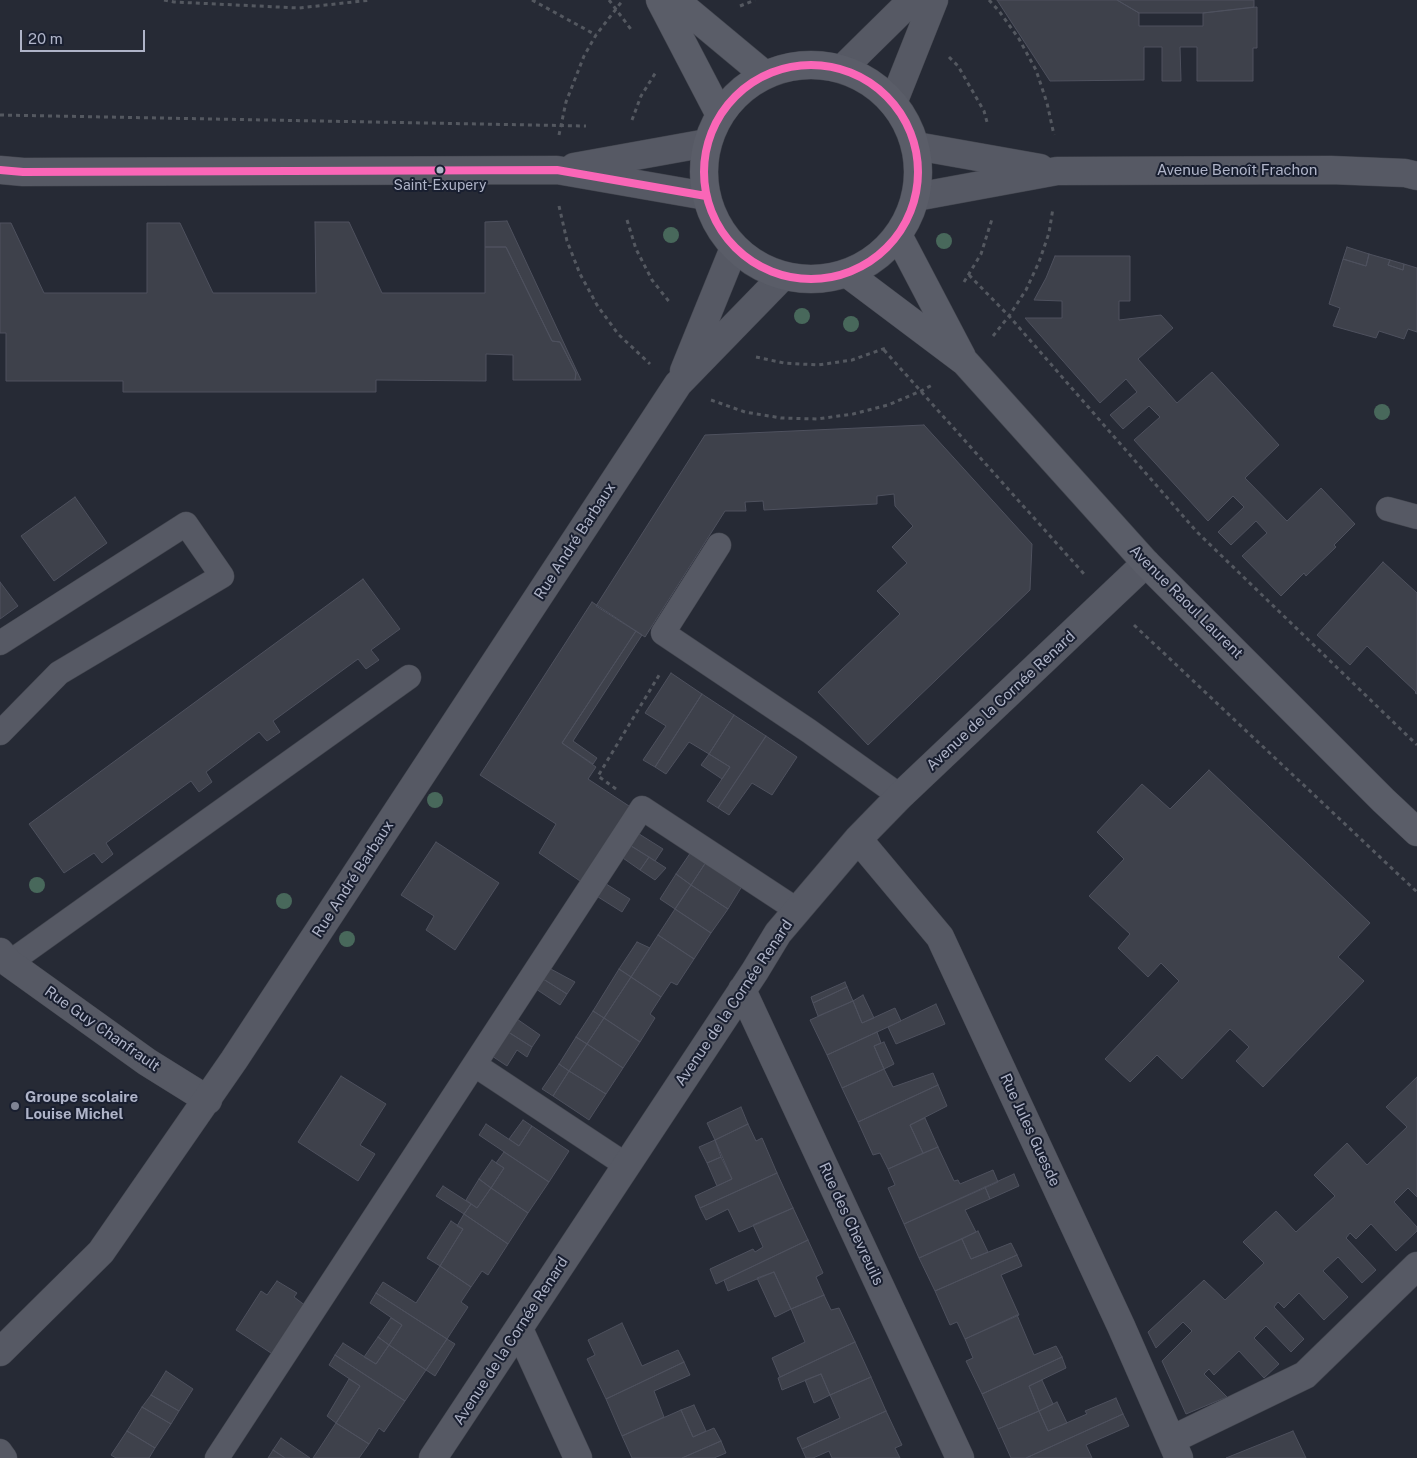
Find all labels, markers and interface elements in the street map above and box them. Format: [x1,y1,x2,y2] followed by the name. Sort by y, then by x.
[22,20,148,52] scale bar
[28,30,63,47] text: 20 m
[1157,161,1317,179] street label: Avenue Benoît Frachon
[435,165,445,175] marker: Saint-Exupery
[394,178,486,194] place label: Saint-Exupery
[531,479,619,603] street label: Rue André Barbaux
[1126,542,1246,662] street label: Avenue Raoul Laurent
[923,627,1079,775] street label: Avenue de la Cornée Renard
[309,817,397,941] street label: Rue André Barbaux
[672,916,796,1090] street label: Avenue de la Cornée Renard
[41,983,163,1075] street label: Rue Guy Chanfrault
[996,1071,1064,1189] street label: Rue Jules Guesde
[25,1088,138,1123] place label: Groupe scolaire Louise Michel
[9,1100,21,1112] marker: Groupe scolaire Louise Michel
[815,1160,887,1288] street label: Rue des Chevreuils
[450,1254,572,1428] street label: Avenue de la Cornée Renard

